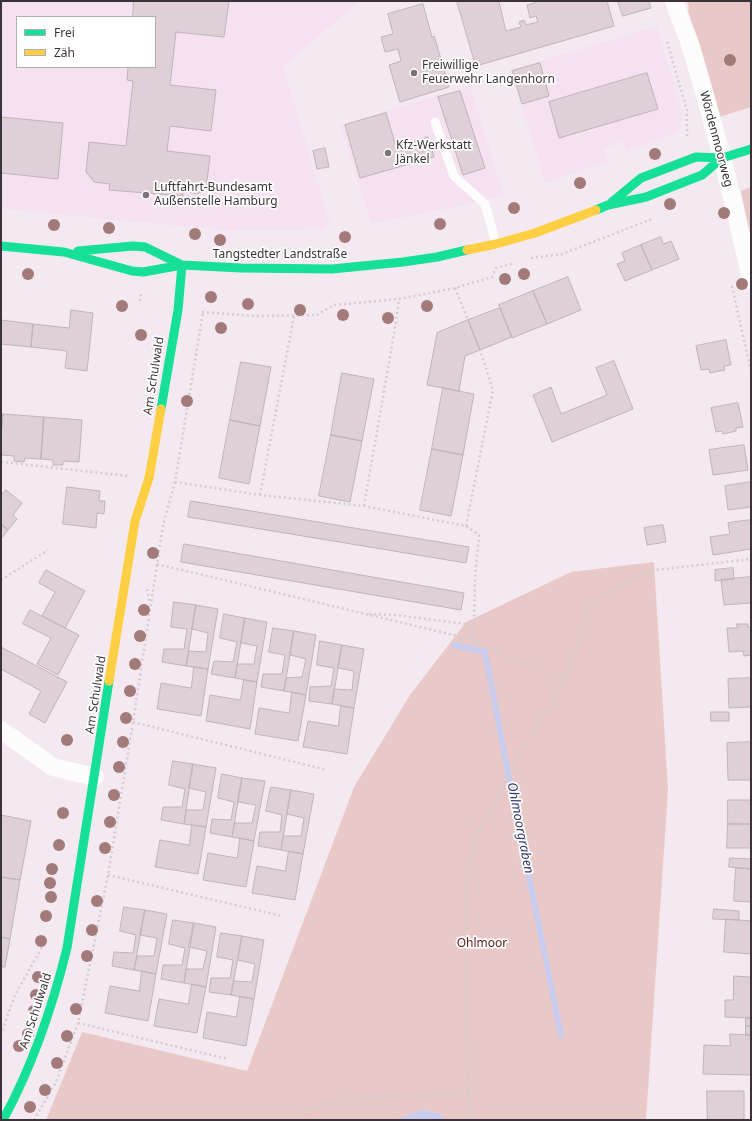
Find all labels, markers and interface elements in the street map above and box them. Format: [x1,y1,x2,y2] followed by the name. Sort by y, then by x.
[16,16,156,68] legend
[54,24,75,41] text: Frei
[54,44,75,61] text: Zäh
[422,59,555,87] place label: Freiwillige Feuerwehr Langenhorn
[409,68,419,78] marker: Freiwillige Feuerwehr Langenhorn
[696,89,736,189] street label: Wördenmoorweg
[396,139,472,167] place label: Kfz-Werkstatt Jänkel
[383,148,393,158] marker: Kfz-Werkstatt Jänkel
[154,181,278,209] place label: Luftfahrt-Bundesamt Außenstelle Hamburg
[141,190,151,200] marker: Luftfahrt-Bundesamt Außenstelle Hamburg
[213,248,347,262] street label: Tangstedter Landstraße
[141,336,167,416] street label: Am Schulwald
[83,655,109,735] street label: Am Schulwald
[504,781,536,875] water label: Ohlmoorgraben
[457,937,507,951] park label: Ohlmoor
[17,971,55,1051] street label: Am Schulwald

